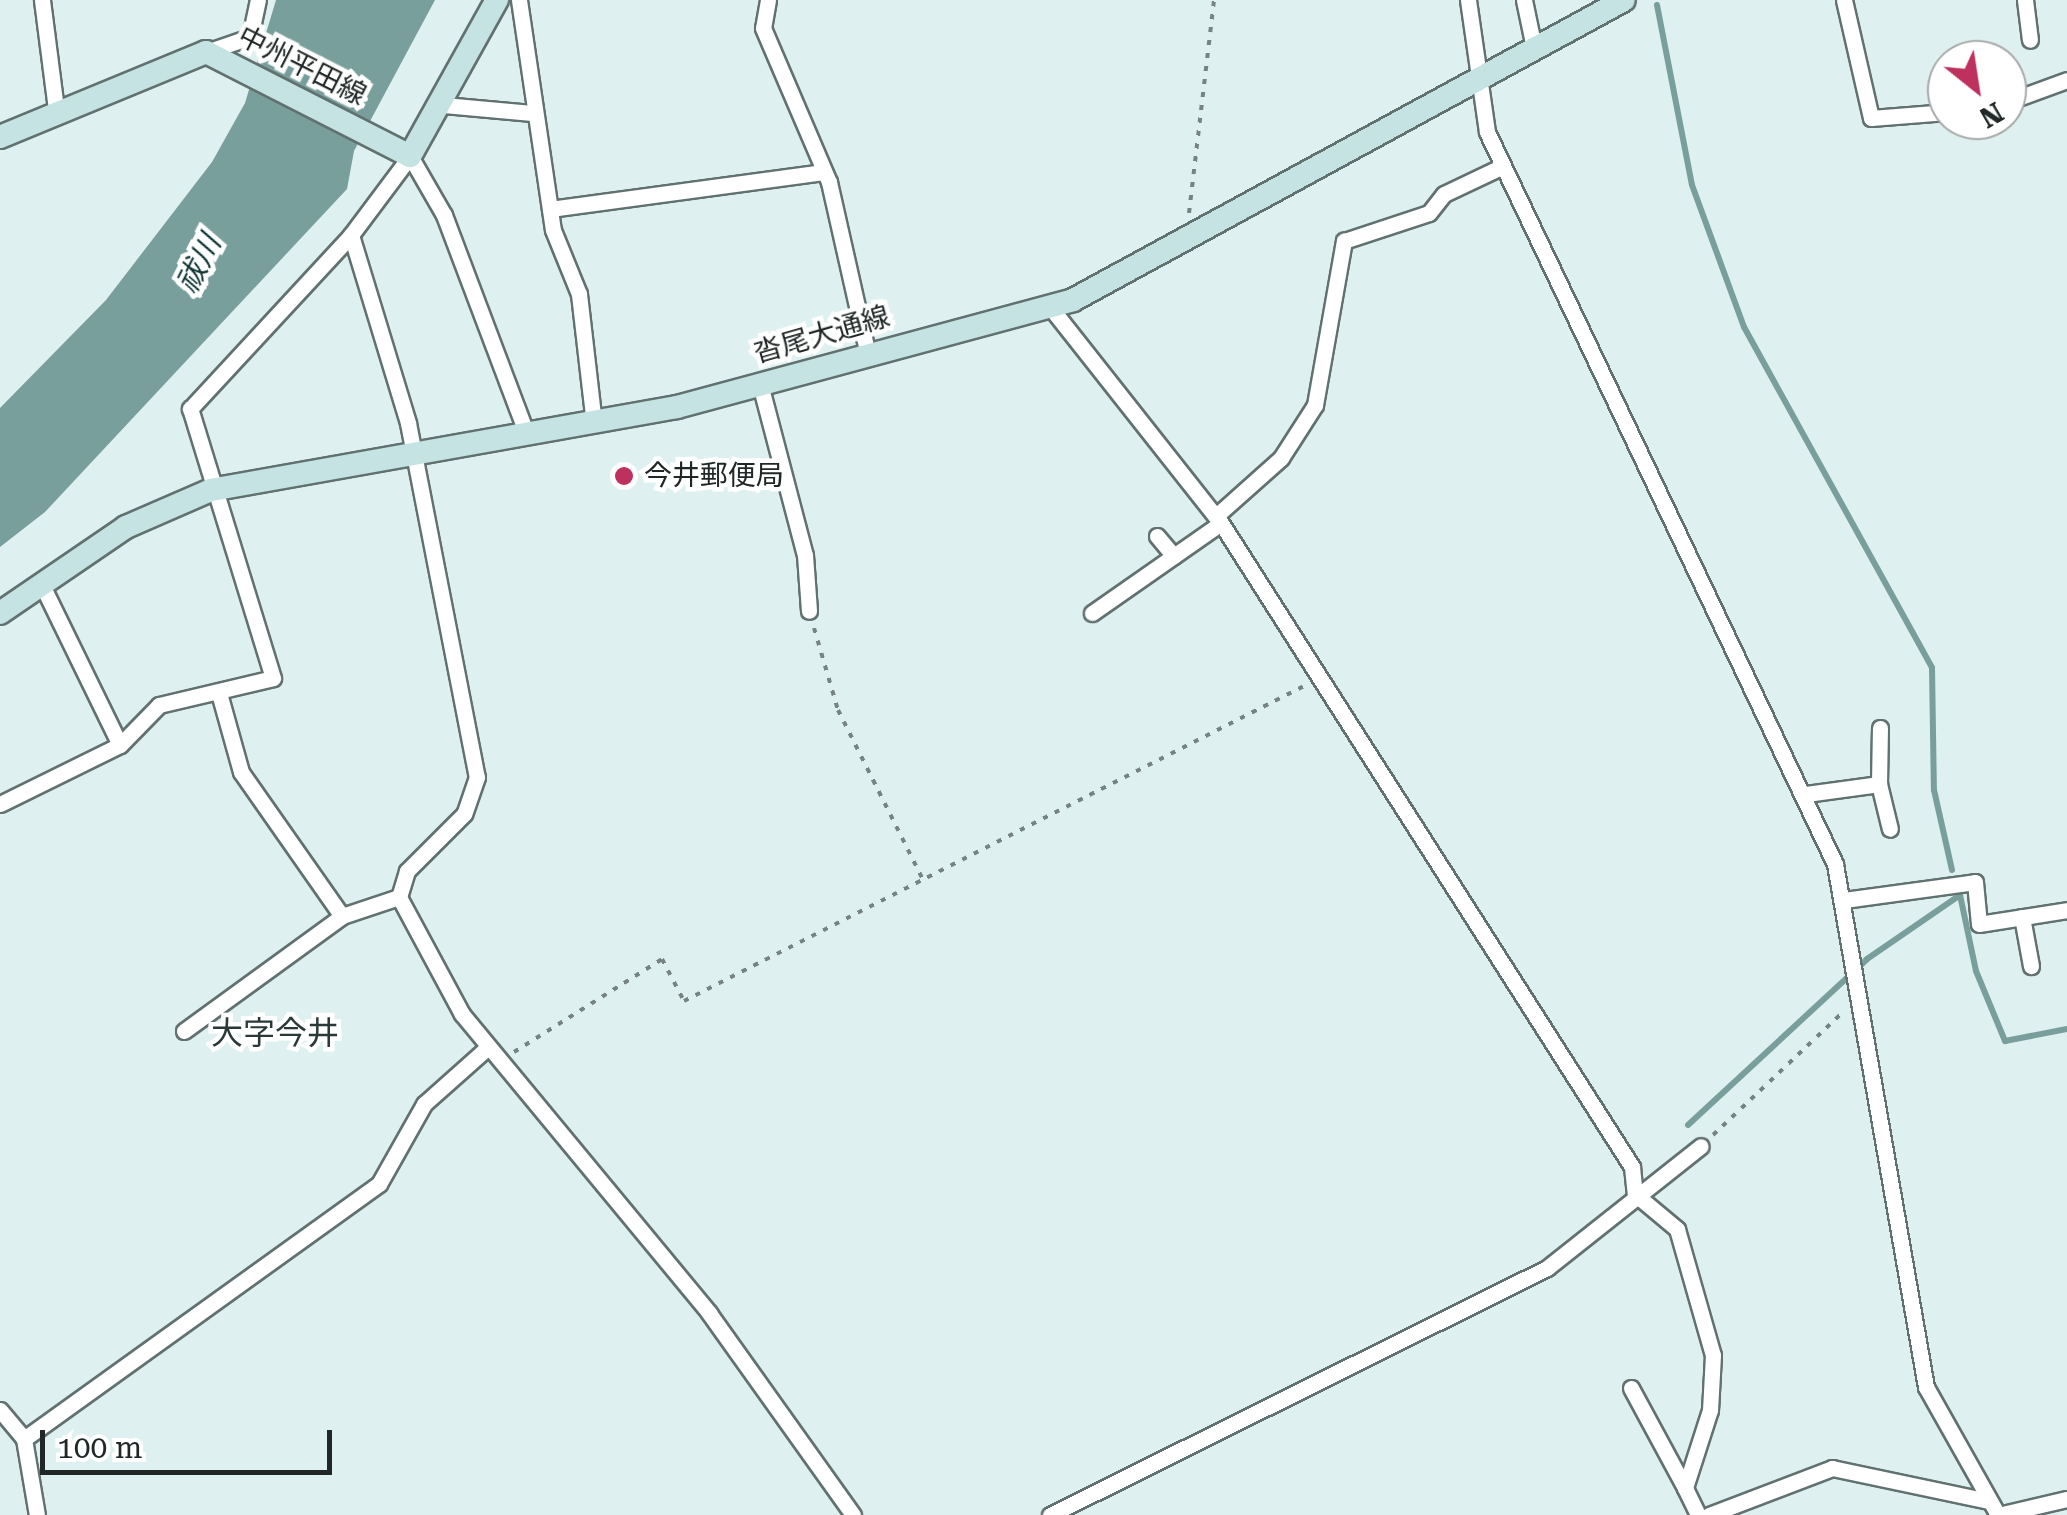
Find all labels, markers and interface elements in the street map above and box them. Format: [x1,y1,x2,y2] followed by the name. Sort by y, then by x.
[232,19,372,113] street label: 中州平田線
[1927,40,2027,140] north arrow
[1974,95,2009,134] text: N
[169,229,229,299] water label: 祓川
[750,300,894,370] street label: 沓尾大通線
[644,459,784,493] place label: 今井郵便局
[613,465,635,487] marker: 今井郵便局
[211,1014,339,1052] district label: 大字今井
[45,1410,338,1472] scale bar
[57,1430,142,1465] text: 100 m

